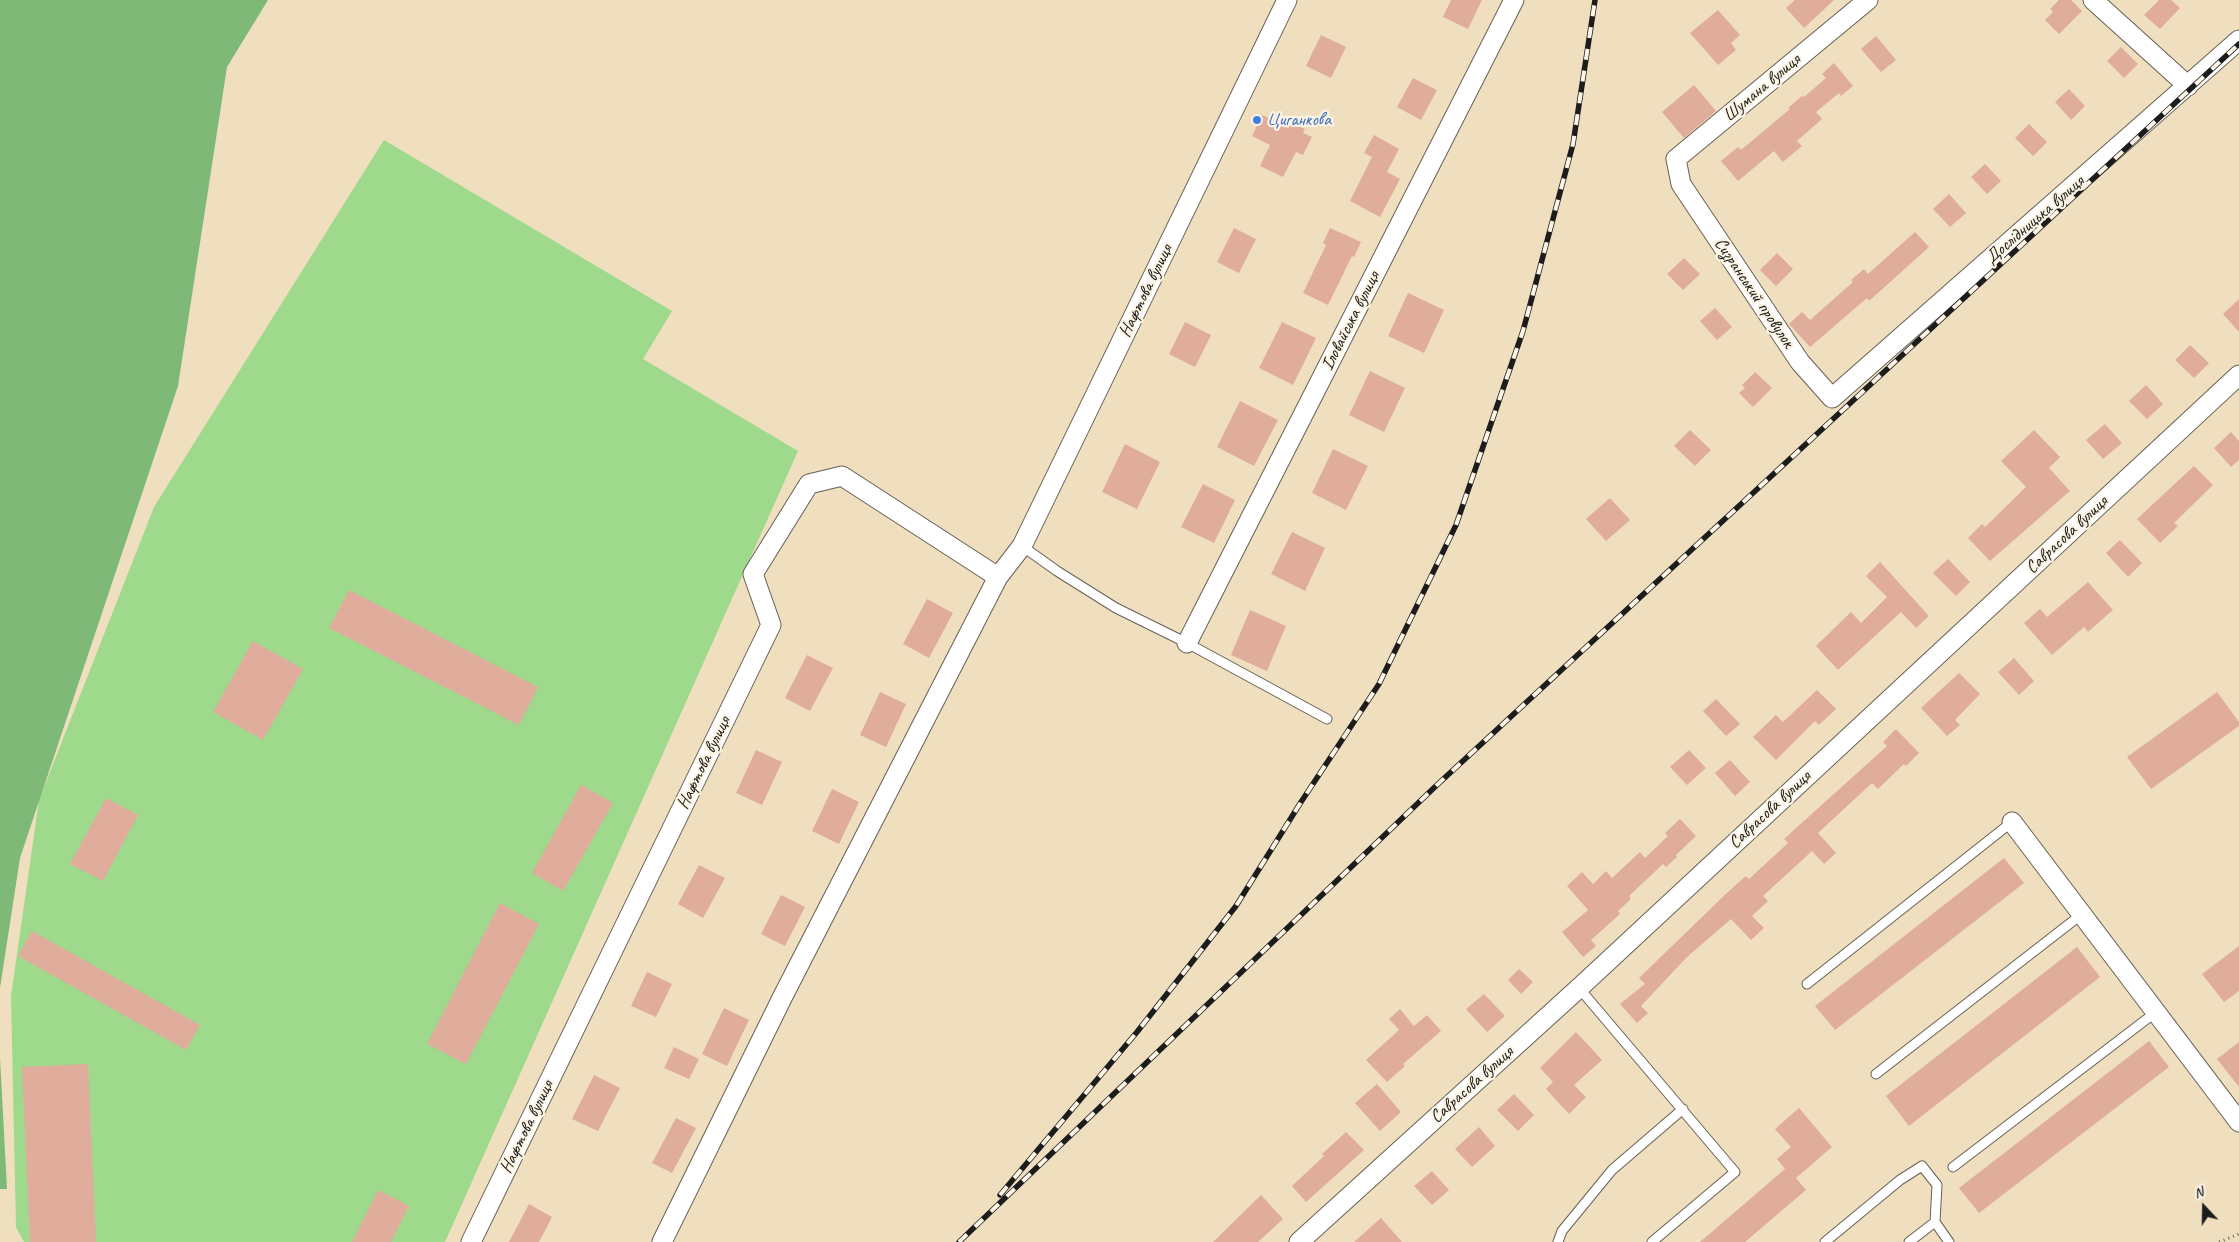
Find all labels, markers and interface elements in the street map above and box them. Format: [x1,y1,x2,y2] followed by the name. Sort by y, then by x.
[1719,49,1805,127] street label: Шумана вулиця
[1267,109,1331,131] place label: Циганкова
[1251,114,1263,126] marker: Циганкова
[1981,171,2089,269] street label: Дослідницька вулиця
[1709,234,1799,352] street label: Сизранський провулок
[1114,241,1178,341] street label: Нафтова вулиця
[1317,268,1385,374] street label: Іловайська вулиця
[2021,491,2113,579] street label: Саврасова вулиця
[672,713,736,813] street label: Нафтова вулиця
[1724,766,1816,854] street label: Саврасова вулиця
[1426,1042,1518,1128] street label: Саврасова вулиця
[495,1077,559,1177] street label: Нафтова вулиця
[2179,1182,2229,1232] north arrow
[2191,1183,2206,1202] text: N

